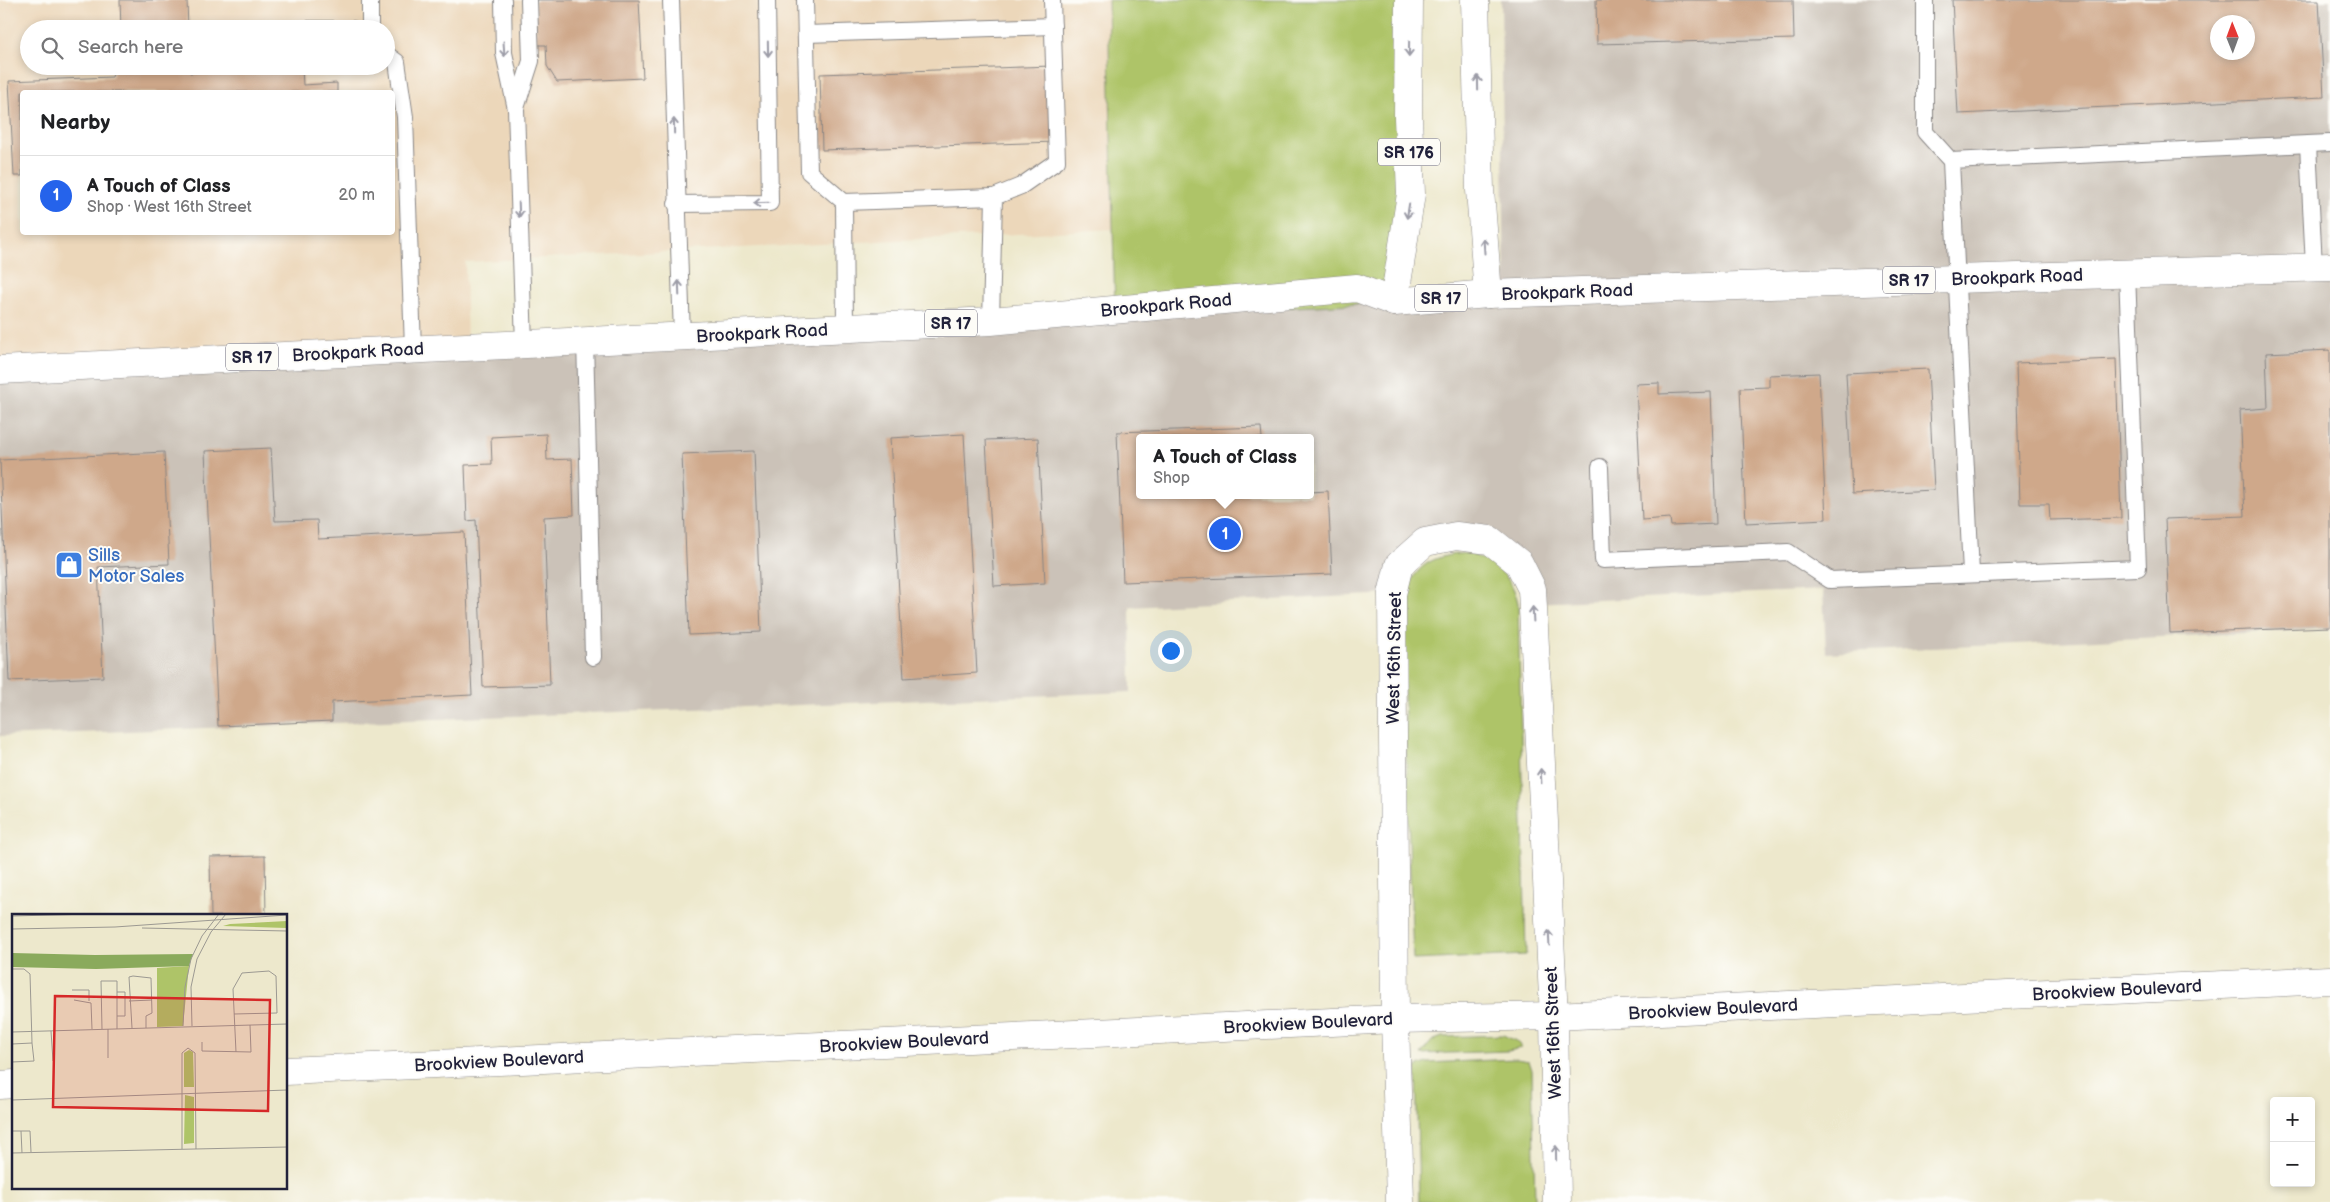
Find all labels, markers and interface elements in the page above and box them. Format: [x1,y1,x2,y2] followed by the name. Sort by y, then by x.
[2210,15,2255,60] north arrow
[20,20,395,75] search box
[38,34,66,62] icon: search
[78,36,183,59] text: Search here
[500,40,509,56] one-way arrow
[763,40,772,56] one-way arrow
[1404,40,1414,56] one-way arrow
[1473,76,1482,92] one-way arrow
[40,110,110,135] text: Nearby
[670,118,679,134] one-way arrow
[1378,138,1440,166] road number: SR 176
[87,175,231,198] text: A Touch of Class
[53,186,59,205] text: 1
[339,186,375,205] text: 20 m
[87,198,252,217] text: Shop · West 16th Street
[754,198,770,207] one-way arrow
[514,202,524,218] one-way arrow
[1403,203,1413,219] one-way arrow
[1480,238,1489,254] one-way arrow
[1951,265,2083,290] street label: Brookpark Road
[1883,266,1935,294] road number: SR 17
[675,280,684,296] one-way arrow
[1501,280,1633,305] street label: Brookpark Road
[1415,284,1467,312] road number: SR 17
[1099,289,1233,322] street label: Brookpark Road
[925,309,977,336] road number: SR 17
[696,320,829,347] street label: Brookpark Road
[292,339,425,366] street label: Brookpark Road
[226,344,278,371] road number: SR 17
[1136,434,1314,499] popup
[1153,446,1297,469] text: A Touch of Class
[1153,469,1190,488] text: Shop
[1209,515,1241,553] pin: 1
[88,545,184,587] place label: Sills Motor Sales
[54,550,84,580] shop icon: Sills Motor Sales
[1383,591,1406,725] street label: West 16th Street
[1529,606,1538,622] one-way arrow
[1158,638,1184,664] your location
[1537,768,1546,784] one-way arrow
[12,914,288,1190] inset map
[1545,931,1554,947] one-way arrow
[1541,966,1566,1100] street label: West 16th Street
[2032,976,2203,1005] street label: Brookview Boulevard
[1628,995,1799,1024] street label: Brookview Boulevard
[1223,1009,1394,1038] street label: Brookview Boulevard
[819,1028,990,1057] street label: Brookview Boulevard
[414,1047,585,1076] street label: Brookview Boulevard
[2270,1097,2315,1187] map controls
[2270,1097,2315,1142] button: +
[2270,1142,2315,1187] button: −
[1551,1146,1561,1162] one-way arrow

